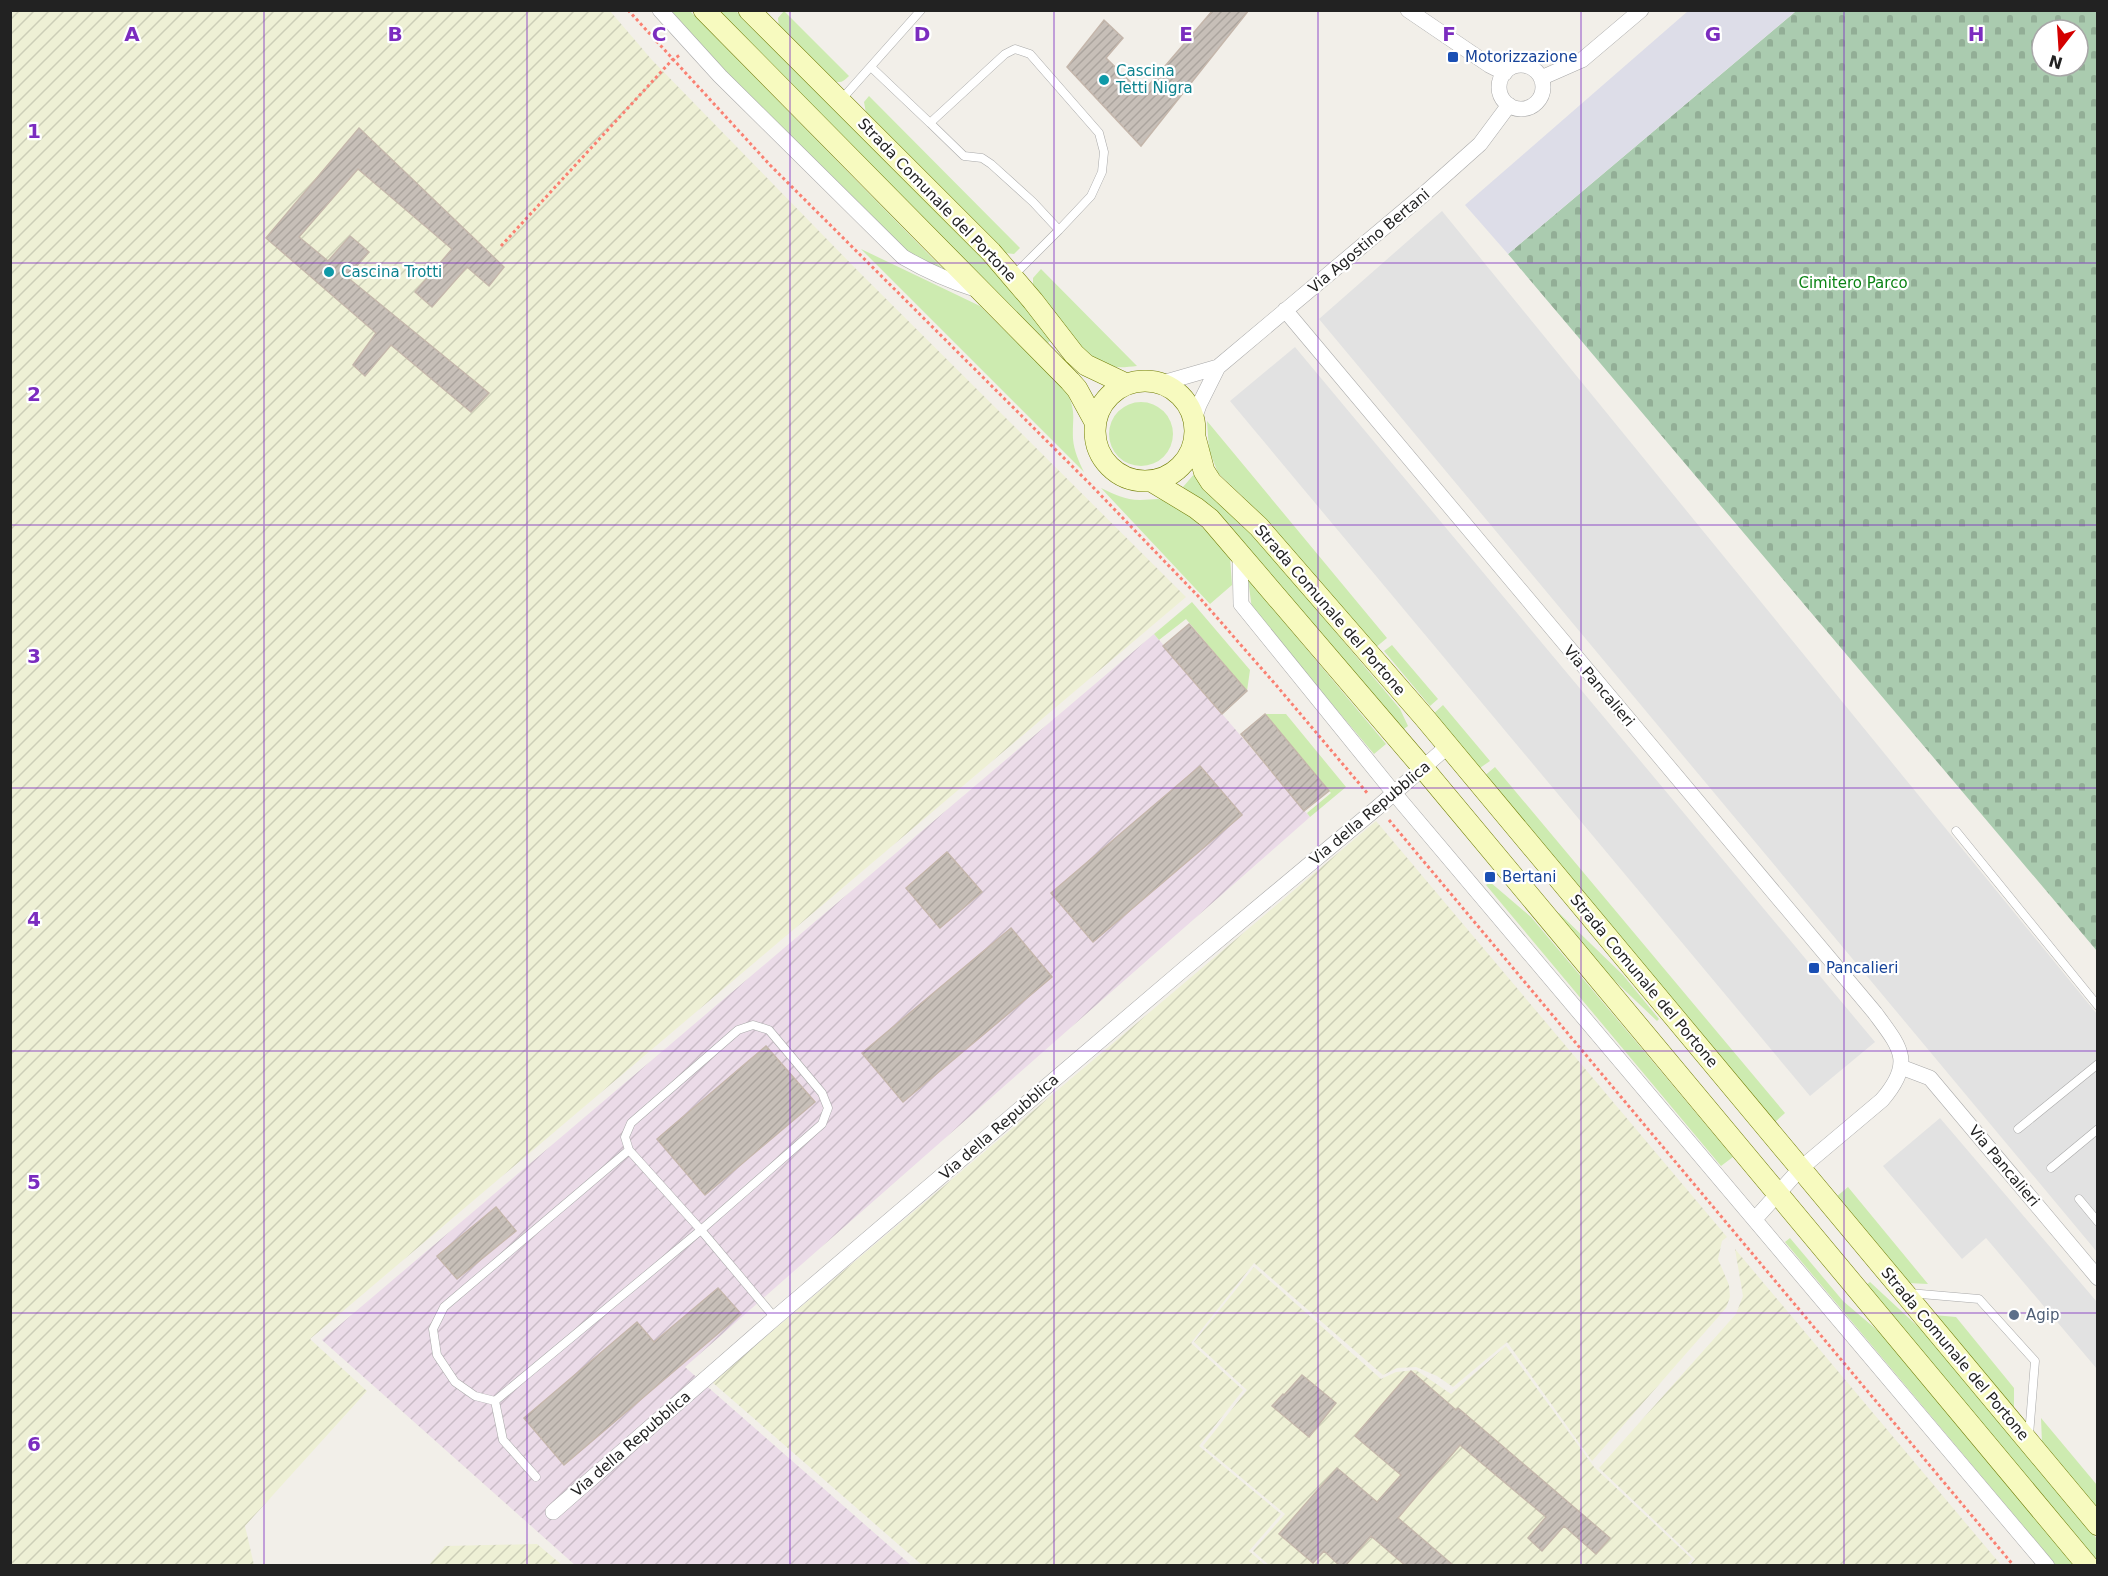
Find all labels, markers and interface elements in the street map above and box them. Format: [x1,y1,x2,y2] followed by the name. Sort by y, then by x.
[2030,18,2090,78] north arrow
[124,22,140,46] text: A
[387,22,403,46] text: B
[652,22,666,46] text: C
[914,22,930,46] text: D
[1179,22,1193,46] text: E
[1442,22,1456,46] text: F
[1705,22,1721,46] text: G
[1968,22,1984,46] text: H
[1465,48,1577,66] place label: Motorizzazione
[1446,50,1460,64] marker: Motorizzazione
[2047,51,2065,73] text: N
[1115,62,1193,97] place label: Cascina Tetti Nigra
[1097,73,1111,87] marker: Cascina Tetti Nigra
[854,115,1020,285] street label: Strada Comunale del Portone
[27,119,41,143] text: 1
[1305,185,1433,297] street label: Via Agostino Bertani
[341,263,442,281] place label: Cascina Trotti
[322,265,336,279] marker: Cascina Trotti
[1798,274,1908,292] park label: Cimitero Parco
[27,382,41,406] text: 2
[1251,521,1409,699] street label: Strada Comunale del Portone
[1560,642,1638,730] street label: Via Pancalieri
[27,644,41,668] text: 3
[1306,757,1434,869] street label: Via della Repubblica
[1502,868,1556,886] place label: Bertani
[1483,870,1497,884] marker: Bertani
[1566,891,1722,1071] street label: Strada Comunale del Portone
[27,907,41,931] text: 4
[1826,959,1898,977] place label: Pancalieri
[1807,961,1821,975] marker: Pancalieri
[936,1070,1062,1184] street label: Via della Repubblica
[1965,1122,2043,1210] street label: Via Pancalieri
[27,1170,41,1194] text: 5
[1877,1264,2033,1444] street label: Strada Comunale del Portone
[2026,1306,2059,1324] place label: Agip
[2007,1308,2021,1322] marker: Agip
[568,1387,694,1501] street label: Via della Repubblica
[27,1432,41,1456] text: 6

